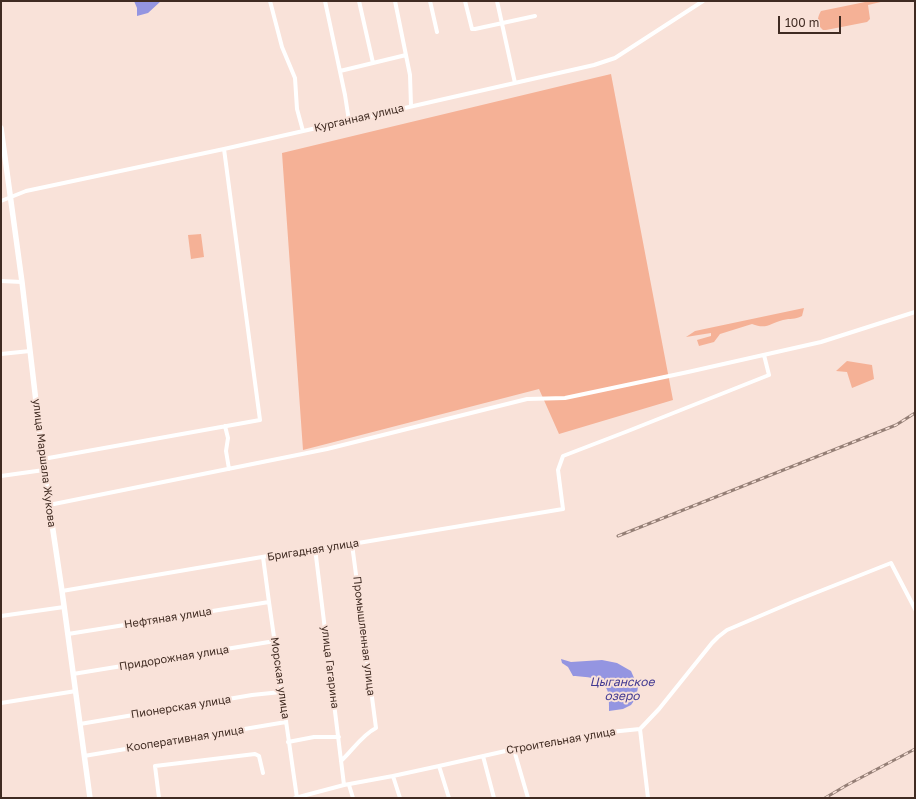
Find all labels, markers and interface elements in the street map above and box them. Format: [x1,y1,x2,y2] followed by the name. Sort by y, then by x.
[780,8,843,34] scale bar
[785,15,819,30] text: 100 m
[313,101,405,135] street label: Курганная улица
[30,398,58,528] street label: улица Маршала Жукова
[266,536,360,564] street label: Бригадная улица
[350,576,378,696] street label: Промышленная улица
[123,605,213,631] street label: Нефтяная улица
[318,625,342,709] street label: улица Гагарина
[268,636,292,720] street label: Морская улица
[118,643,230,673] street label: Придорожная улица
[590,675,654,703] water label: Цыганское озеро
[130,693,232,721] street label: Пионерская улица
[125,723,245,755] street label: Кооперативная улица
[505,725,617,757] street label: Строительная улица

